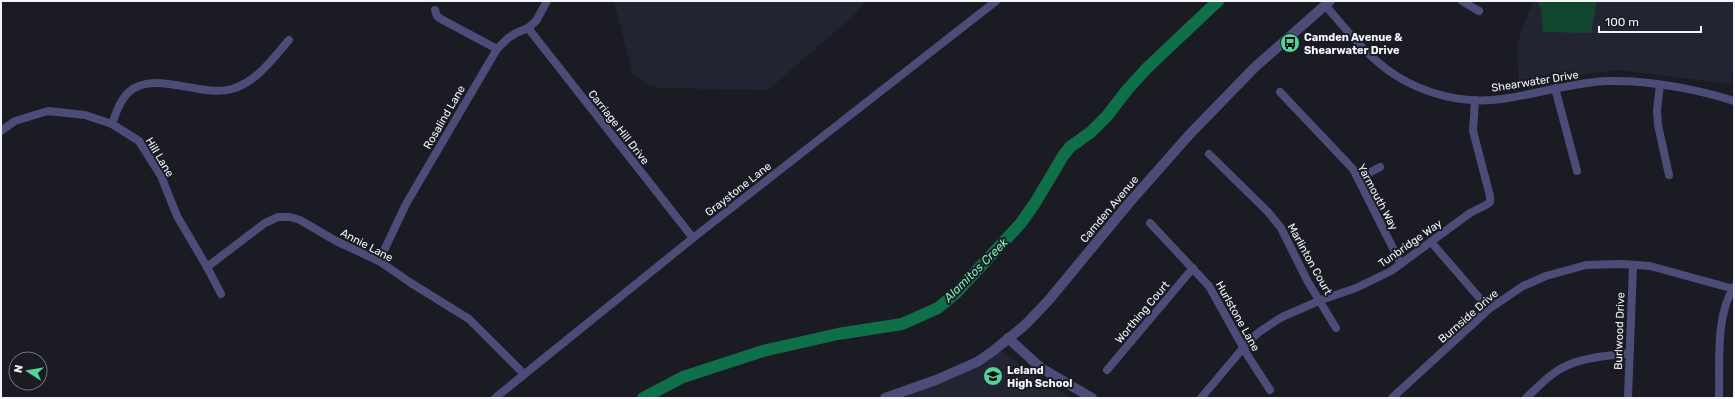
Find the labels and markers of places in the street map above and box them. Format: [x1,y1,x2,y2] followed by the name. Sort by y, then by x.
[1304,31,1402,57] place label: Camden Avenue & Shearwater Drive
[1279,32,1301,54] bus stop icon: Camden Avenue & Shearwater Drive
[1007,364,1072,390] place label: Leland High School
[982,365,1004,387] school or university icon: Leland High School

